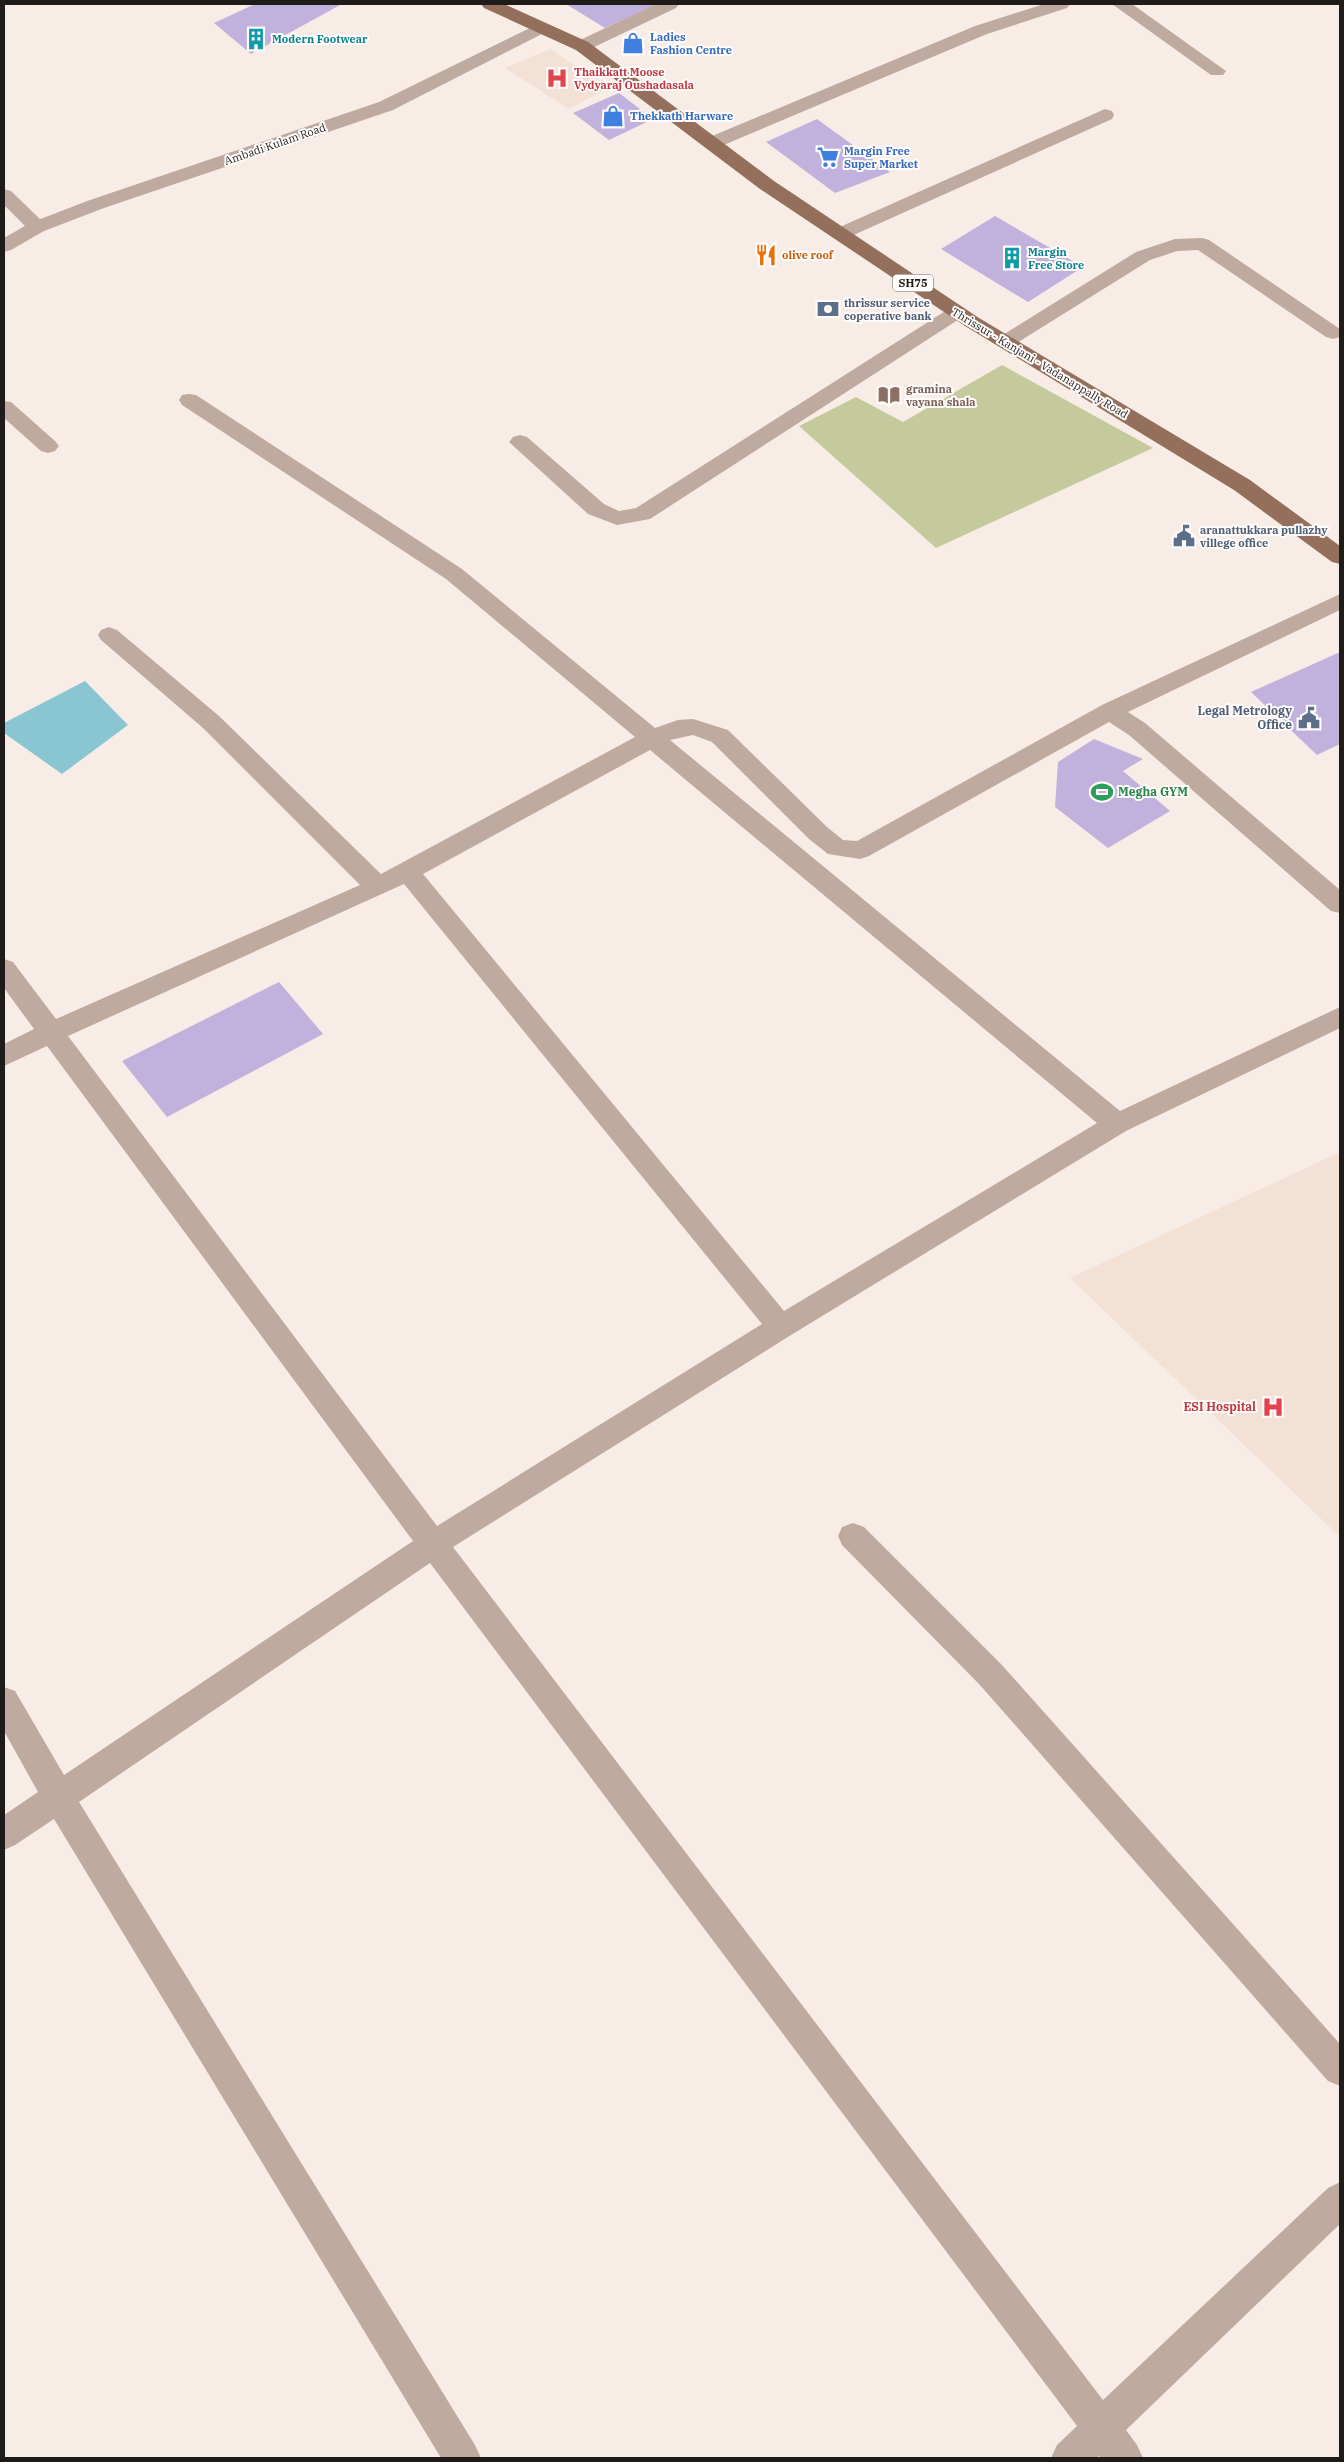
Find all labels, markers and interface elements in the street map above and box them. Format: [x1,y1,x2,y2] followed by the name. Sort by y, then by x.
[243,26,269,52] building icon: Modern Footwear
[620,30,646,56] shop icon: Ladies Fashion Centre
[650,30,732,57] place label: Ladies Fashion Centre
[272,32,368,46] place label: Modern Footwear
[544,65,570,91] hospital icon: Thaikkatt Moose Vydyaraj Oushadasala
[574,65,694,92] place label: Thaikkatt Moose Vydyaraj Oushadasala
[600,103,626,129] shop icon: Thekkath Harware
[630,109,733,123] place label: Thekkath Harware
[222,120,328,168] street label: Ambadi Kulam Road
[815,144,841,170] supermarket icon: Margin Free Super Market
[844,144,918,171] place label: Margin Free Super Market
[753,242,779,268] restaurant icon: olive roof
[999,245,1025,271] building icon: Margin Free Store
[1028,245,1084,272] place label: Margin Free Store
[782,248,834,262] place label: olive roof
[893,274,933,292] road number: SH75
[815,296,841,322] bank icon: thrissur service coperative bank
[844,296,931,323] place label: thrissur service coperative bank
[949,305,1131,421] street label: Thrissur - Kanjani - Vadanappally Road
[876,382,902,408] library icon: gramina vayana shala
[906,382,976,409] place label: gramina vayana shala
[1171,523,1197,549] public building icon: aranattukkara pullazhy villege office
[1200,523,1328,550] place label: aranattukkara pullazhy villege office
[1198,703,1292,732] place label: Legal Metrology Office
[1296,705,1322,731] public building icon: Legal Metrology Office
[1089,779,1115,805] sports icon: Megha GYM
[1118,784,1188,799] place label: Megha GYM
[1260,1394,1286,1420] hospital icon: ESI Hospital
[1183,1399,1256,1414] place label: ESI Hospital

